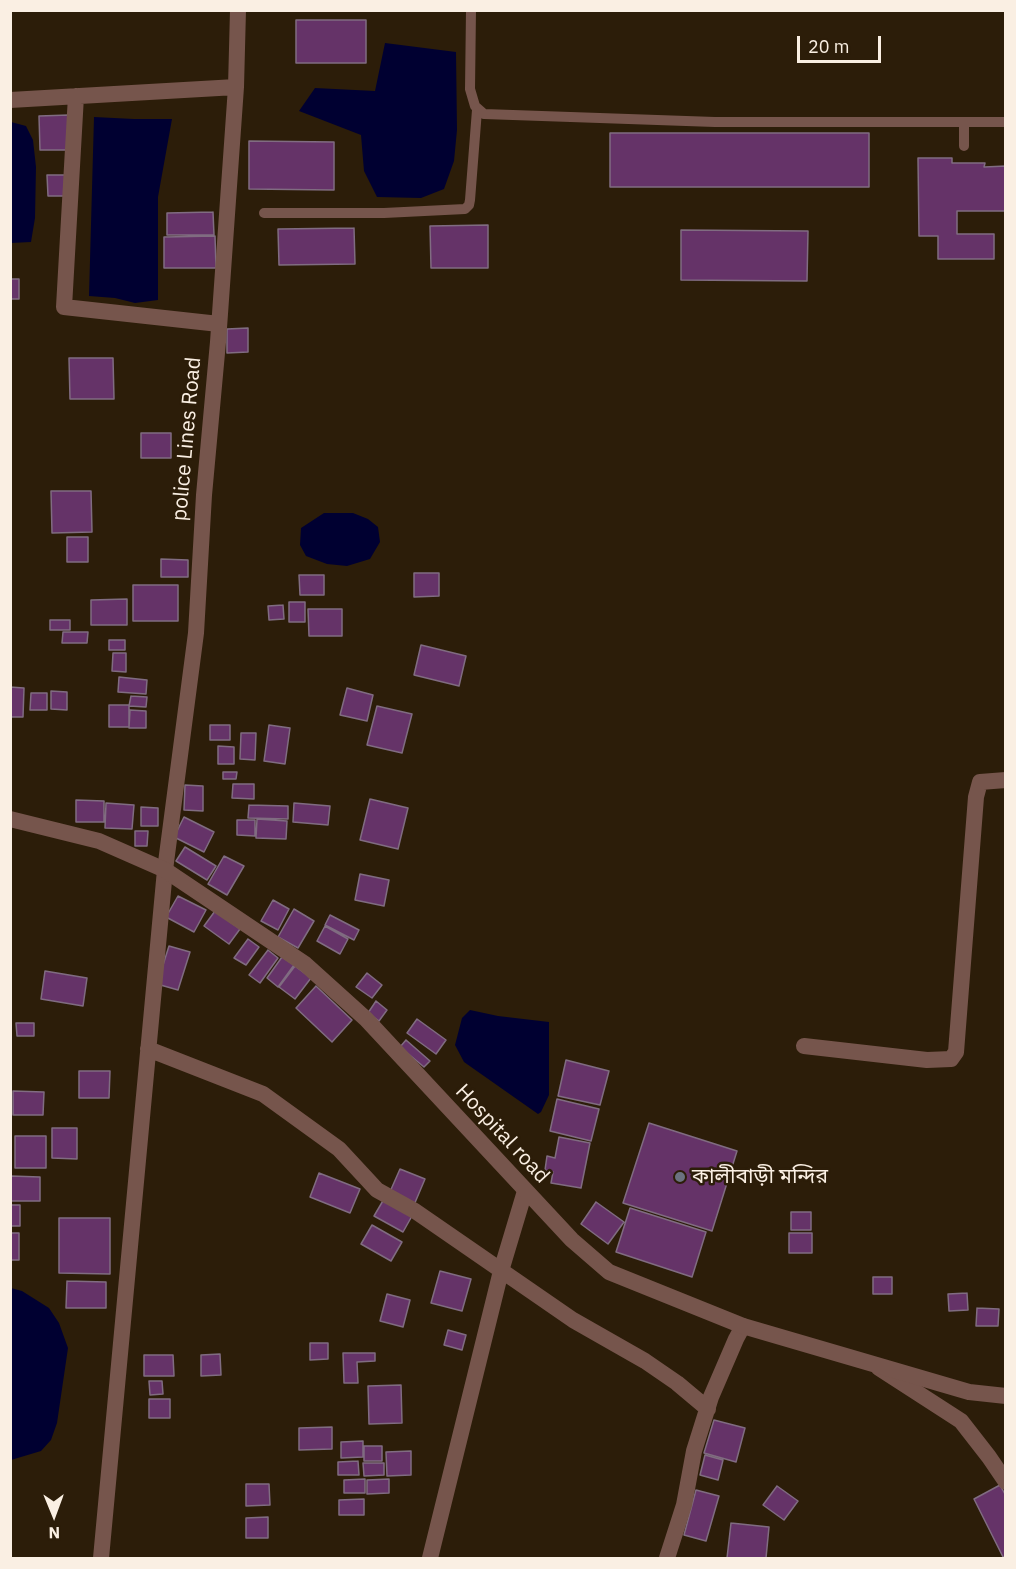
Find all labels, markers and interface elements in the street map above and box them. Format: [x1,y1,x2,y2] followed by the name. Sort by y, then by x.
[800,24,884,62] scale bar
[808,35,850,58] text: 20 m
[167,356,207,522] street label: police Lines Road
[450,1079,554,1189] street label: Hospital road
[692,1164,828,1190] place label: কালীবাড়ী মন্দির
[673,1170,687,1184] marker: কালীবাড়ী মন্দির
[24,1485,84,1545] north arrow
[48,1523,60,1543] text: N

